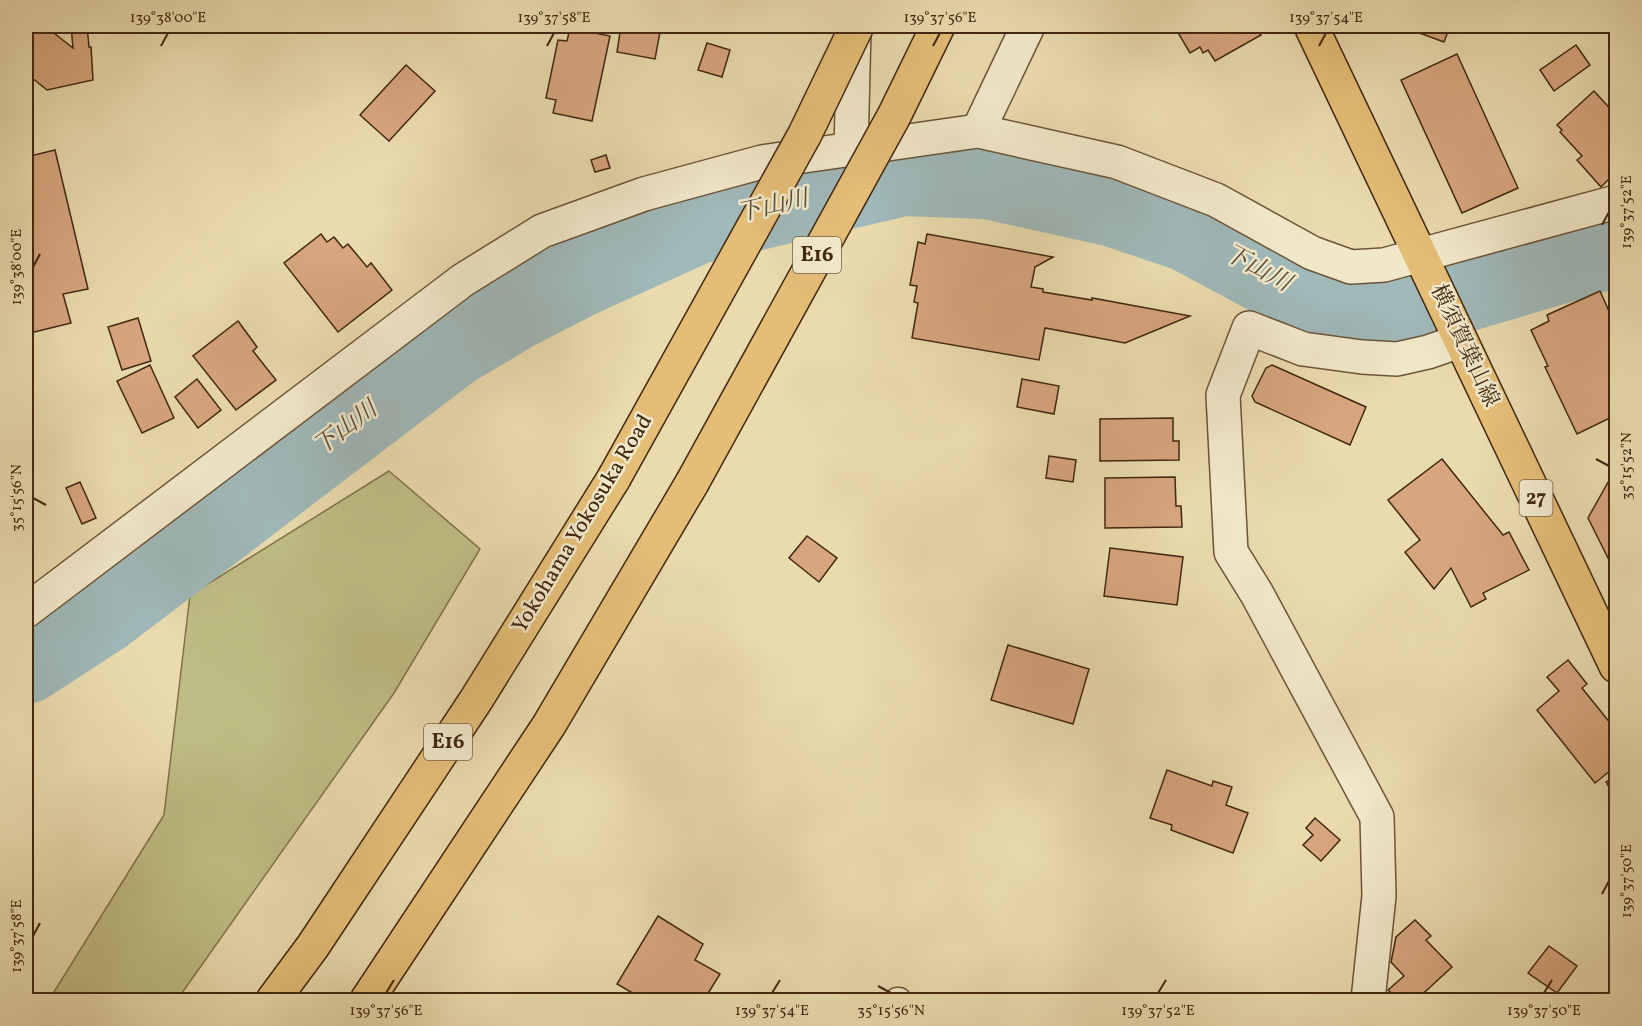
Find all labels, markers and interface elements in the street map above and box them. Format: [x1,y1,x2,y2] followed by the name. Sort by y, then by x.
[130,8,206,29] text: 139°38'00"E
[517,8,591,29] text: 139°37'58"E
[903,8,977,29] text: 139°37'56"E
[1289,8,1363,29] text: 139°37'54"E
[1617,175,1638,249] text: 139°37'52"E
[734,182,815,232] water label: 下山川
[7,229,28,305] text: 139°38'00"E
[793,237,841,273] road number: E16
[1217,237,1299,302] water label: 下山川
[1422,280,1506,412] street label: 横須賀葉山線
[307,392,387,464] water label: 下山川
[505,409,661,639] street label: Yokohama Yokosuka Road
[1617,432,1638,500] text: 35°15'52"N
[7,464,28,532] text: 35°15'56"N
[1520,480,1552,516] road number: 27
[424,724,472,760] road number: E16
[1617,844,1638,918] text: 139°37'50"E
[7,899,28,973] text: 139°37'58"E
[349,1001,423,1022] text: 139°37'56"E
[735,1001,809,1022] text: 139°37'54"E
[857,1001,925,1022] text: 35°15'56"N
[1121,1001,1195,1022] text: 139°37'52"E
[1507,1001,1581,1022] text: 139°37'50"E

